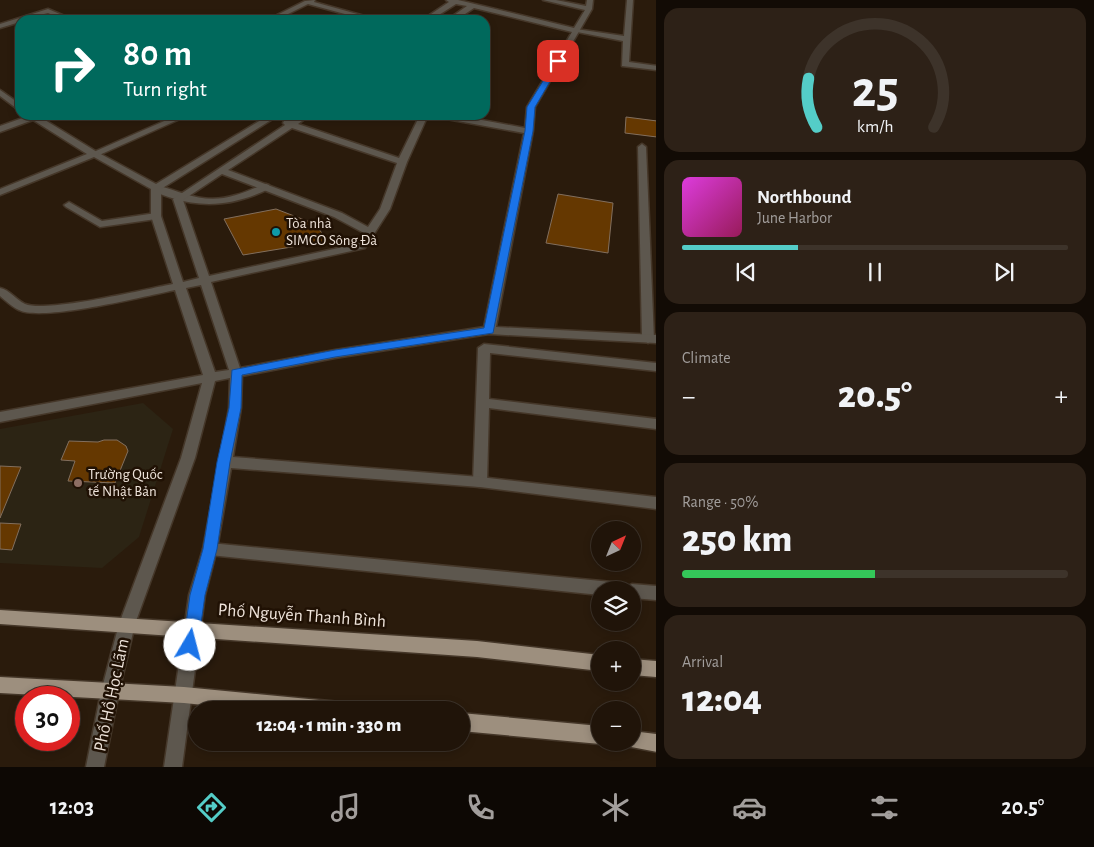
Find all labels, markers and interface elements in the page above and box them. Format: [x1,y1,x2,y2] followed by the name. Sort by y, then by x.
[40,35,105,100] icon: right
[123,37,192,72] text: 80 m
[537,40,579,82] pin
[544,47,572,75] icon: arrive
[852,64,898,116] text: 25
[123,78,207,100] text: Turn right
[857,118,893,136] text: km/h
[757,188,852,207] text: Northbound
[757,210,832,226] text: June Harbor
[286,216,377,248] place label: Tòa nhà SIMCO Sông Đà
[270,226,282,238] marker: Tòa nhà SIMCO Sông Đà
[732,258,760,286] icon: previous
[861,258,889,286] icon: pause
[990,258,1018,286] icon: next
[682,350,731,366] text: Climate
[838,377,912,415] text: 20.5°
[682,383,695,411] text: −
[1055,383,1068,411] text: +
[88,467,163,499] place label: Trường Quốc tế Nhật Bản
[72,477,84,489] marker: Trường Quốc tế Nhật Bản
[682,494,758,510] text: Range · 50%
[591,521,641,571] north arrow
[591,521,641,751] map controls
[682,521,792,559] text: 250 km
[591,581,641,631] button: layers
[217,599,387,631] street label: Phố Nguyễn Thanh Bình
[163,618,215,670] position arrow
[90,637,133,753] street label: Phố Hồ Học Lãm
[591,641,641,691] button: +
[682,654,723,670] text: Arrival
[682,681,762,719] text: 12:04
[15,686,80,751] speed limit sign: 30
[591,701,641,751] button: −
[257,716,401,735] text: 12:04 · 1 min · 330 m
[194,790,229,825] icon: directions
[328,790,363,825] icon: music
[463,790,498,825] icon: phone
[598,790,633,825] icon: climate
[732,790,767,825] icon: car
[867,790,902,825] icon: filters
[50,796,94,818] text: 12:03
[1001,796,1044,818] text: 20.5°

